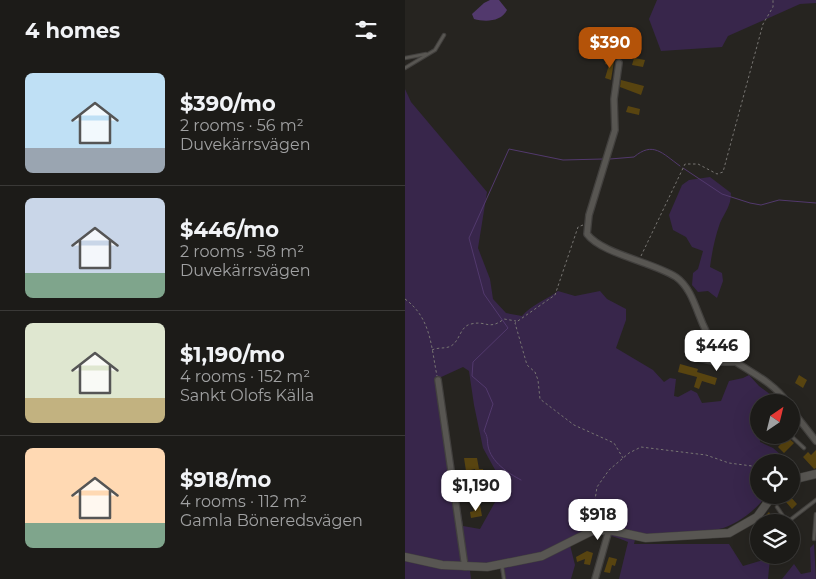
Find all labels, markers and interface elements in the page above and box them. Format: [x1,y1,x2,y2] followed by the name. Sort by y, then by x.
[352,16,380,44] icon: filters
[25,18,120,43] text: 4 homes
[580,27,640,69] pin: $390
[590,33,630,52] text: $390
[180,91,276,116] text: $390/mo
[65,93,125,153] icon: home
[180,116,304,135] text: 2 rooms · 56 m²
[180,135,310,154] text: Duvekärrsvägen
[180,217,279,242] text: $446/mo
[65,218,125,278] icon: home
[180,242,304,261] text: 2 rooms · 58 m²
[180,261,310,280] text: Duvekärrsvägen
[687,330,747,372] pin: $446
[696,336,738,355] text: $446
[180,342,285,367] text: $1,190/mo
[65,343,125,403] icon: home
[180,367,310,386] text: 4 rooms · 152 m²
[180,386,314,405] text: Sankt Olofs Källa
[750,394,800,444] north arrow
[750,394,800,564] map controls
[750,454,800,504] button: locate
[180,467,271,492] text: $918/mo
[65,468,125,528] icon: home
[435,470,517,512] pin: $1,190
[452,476,500,495] text: $1,190
[180,492,307,511] text: 4 rooms · 112 m²
[568,498,628,541] pin: $918
[579,505,617,524] text: $918
[180,511,363,530] text: Gamla Böneredsvägen
[750,514,800,564] button: layers

